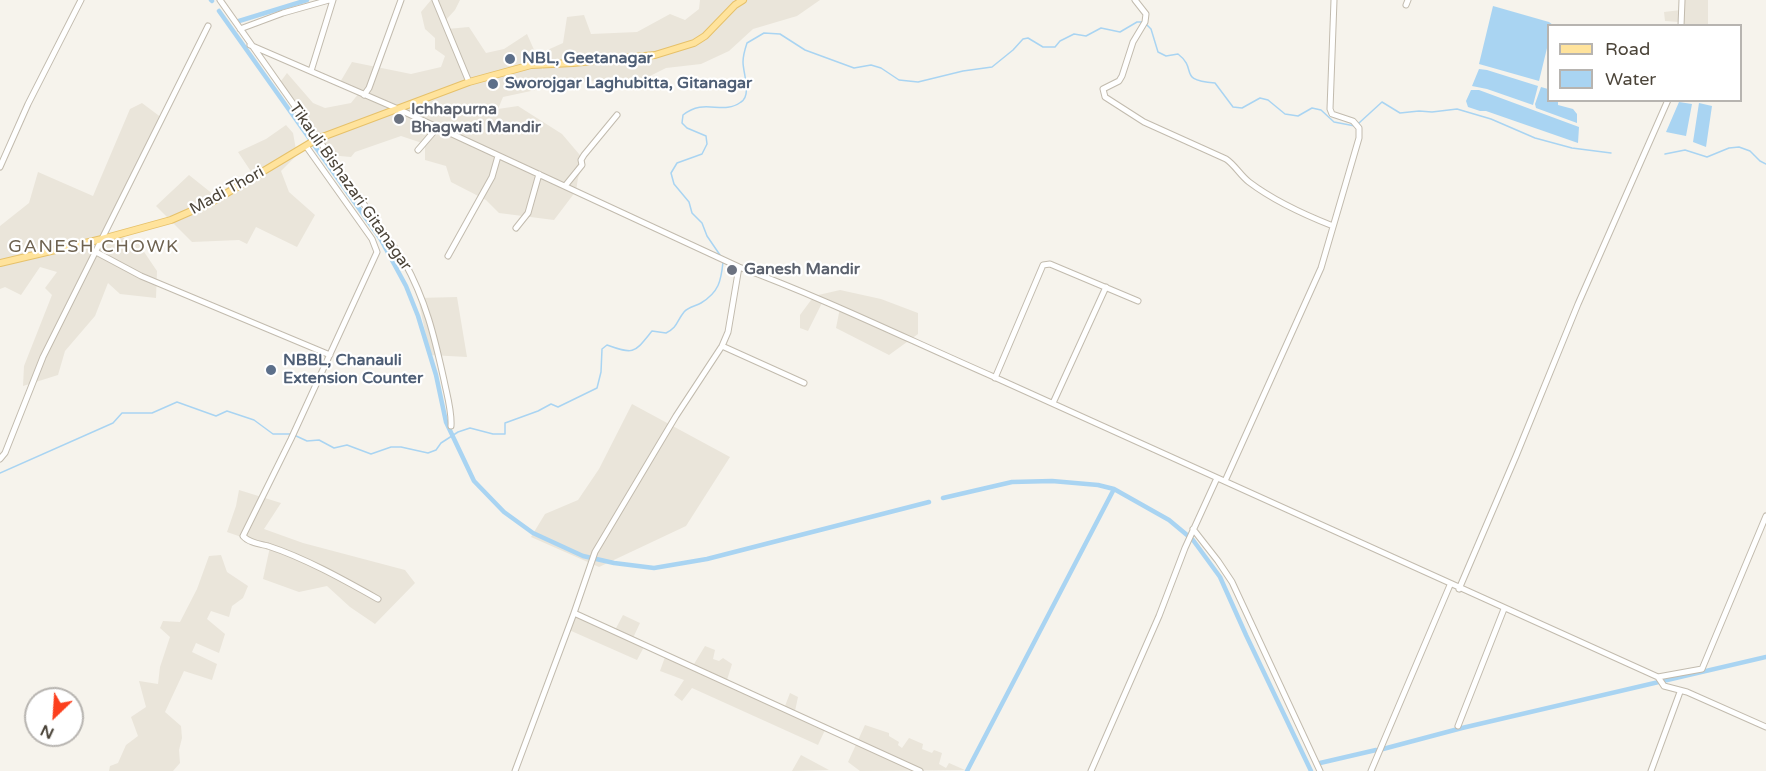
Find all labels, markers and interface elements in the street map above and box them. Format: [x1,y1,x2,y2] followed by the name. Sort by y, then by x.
[1547,24,1742,102] legend
[1605,38,1650,60] text: Road
[522,49,653,69] place label: NBL, Geetanagar
[503,52,517,66] marker: NBL, Geetanagar
[1605,68,1656,90] text: Water
[505,74,752,94] place label: Sworojgar Laghubitta, Gitanagar
[486,77,500,91] marker: Sworojgar Laghubitta, Gitanagar
[285,99,415,275] street label: Tikauli Bishazari Gitanagar
[411,100,541,138] place label: Ichhapurna Bhagwati Mandir
[392,112,406,126] marker: Ichhapurna Bhagwati Mandir
[187,163,267,219] street label: Madi Thori
[8,236,180,258] district label: GANESH CHOWK
[744,260,860,280] place label: Ganesh Mandir
[725,263,739,277] marker: Ganesh Mandir
[283,351,423,389] place label: NBBL, Chanauli Extension Counter
[264,363,278,377] marker: NBBL, Chanauli Extension Counter
[24,687,84,747] north arrow
[37,720,57,743] text: N

